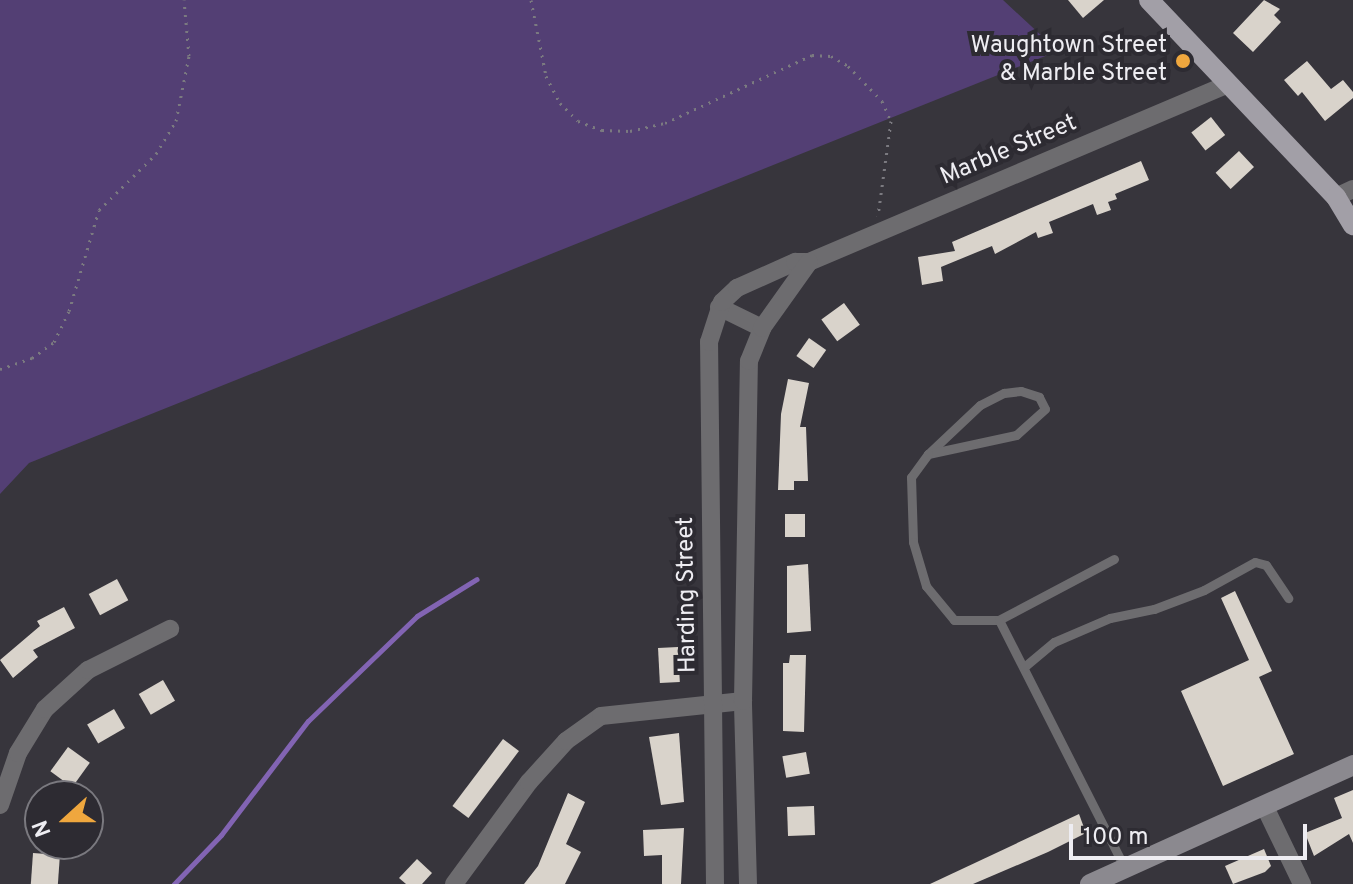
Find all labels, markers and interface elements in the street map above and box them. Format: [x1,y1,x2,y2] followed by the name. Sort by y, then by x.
[970,33,1167,89] place label: Waughtown Street & Marble Street
[1174,52,1192,70] marker: Waughtown Street & Marble Street
[937,109,1081,193] street label: Marble Street
[672,517,704,673] street label: Harding Street
[24,780,104,860] north arrow
[1073,808,1311,858] scale bar
[28,816,58,840] text: N
[1083,823,1149,853] text: 100 m

